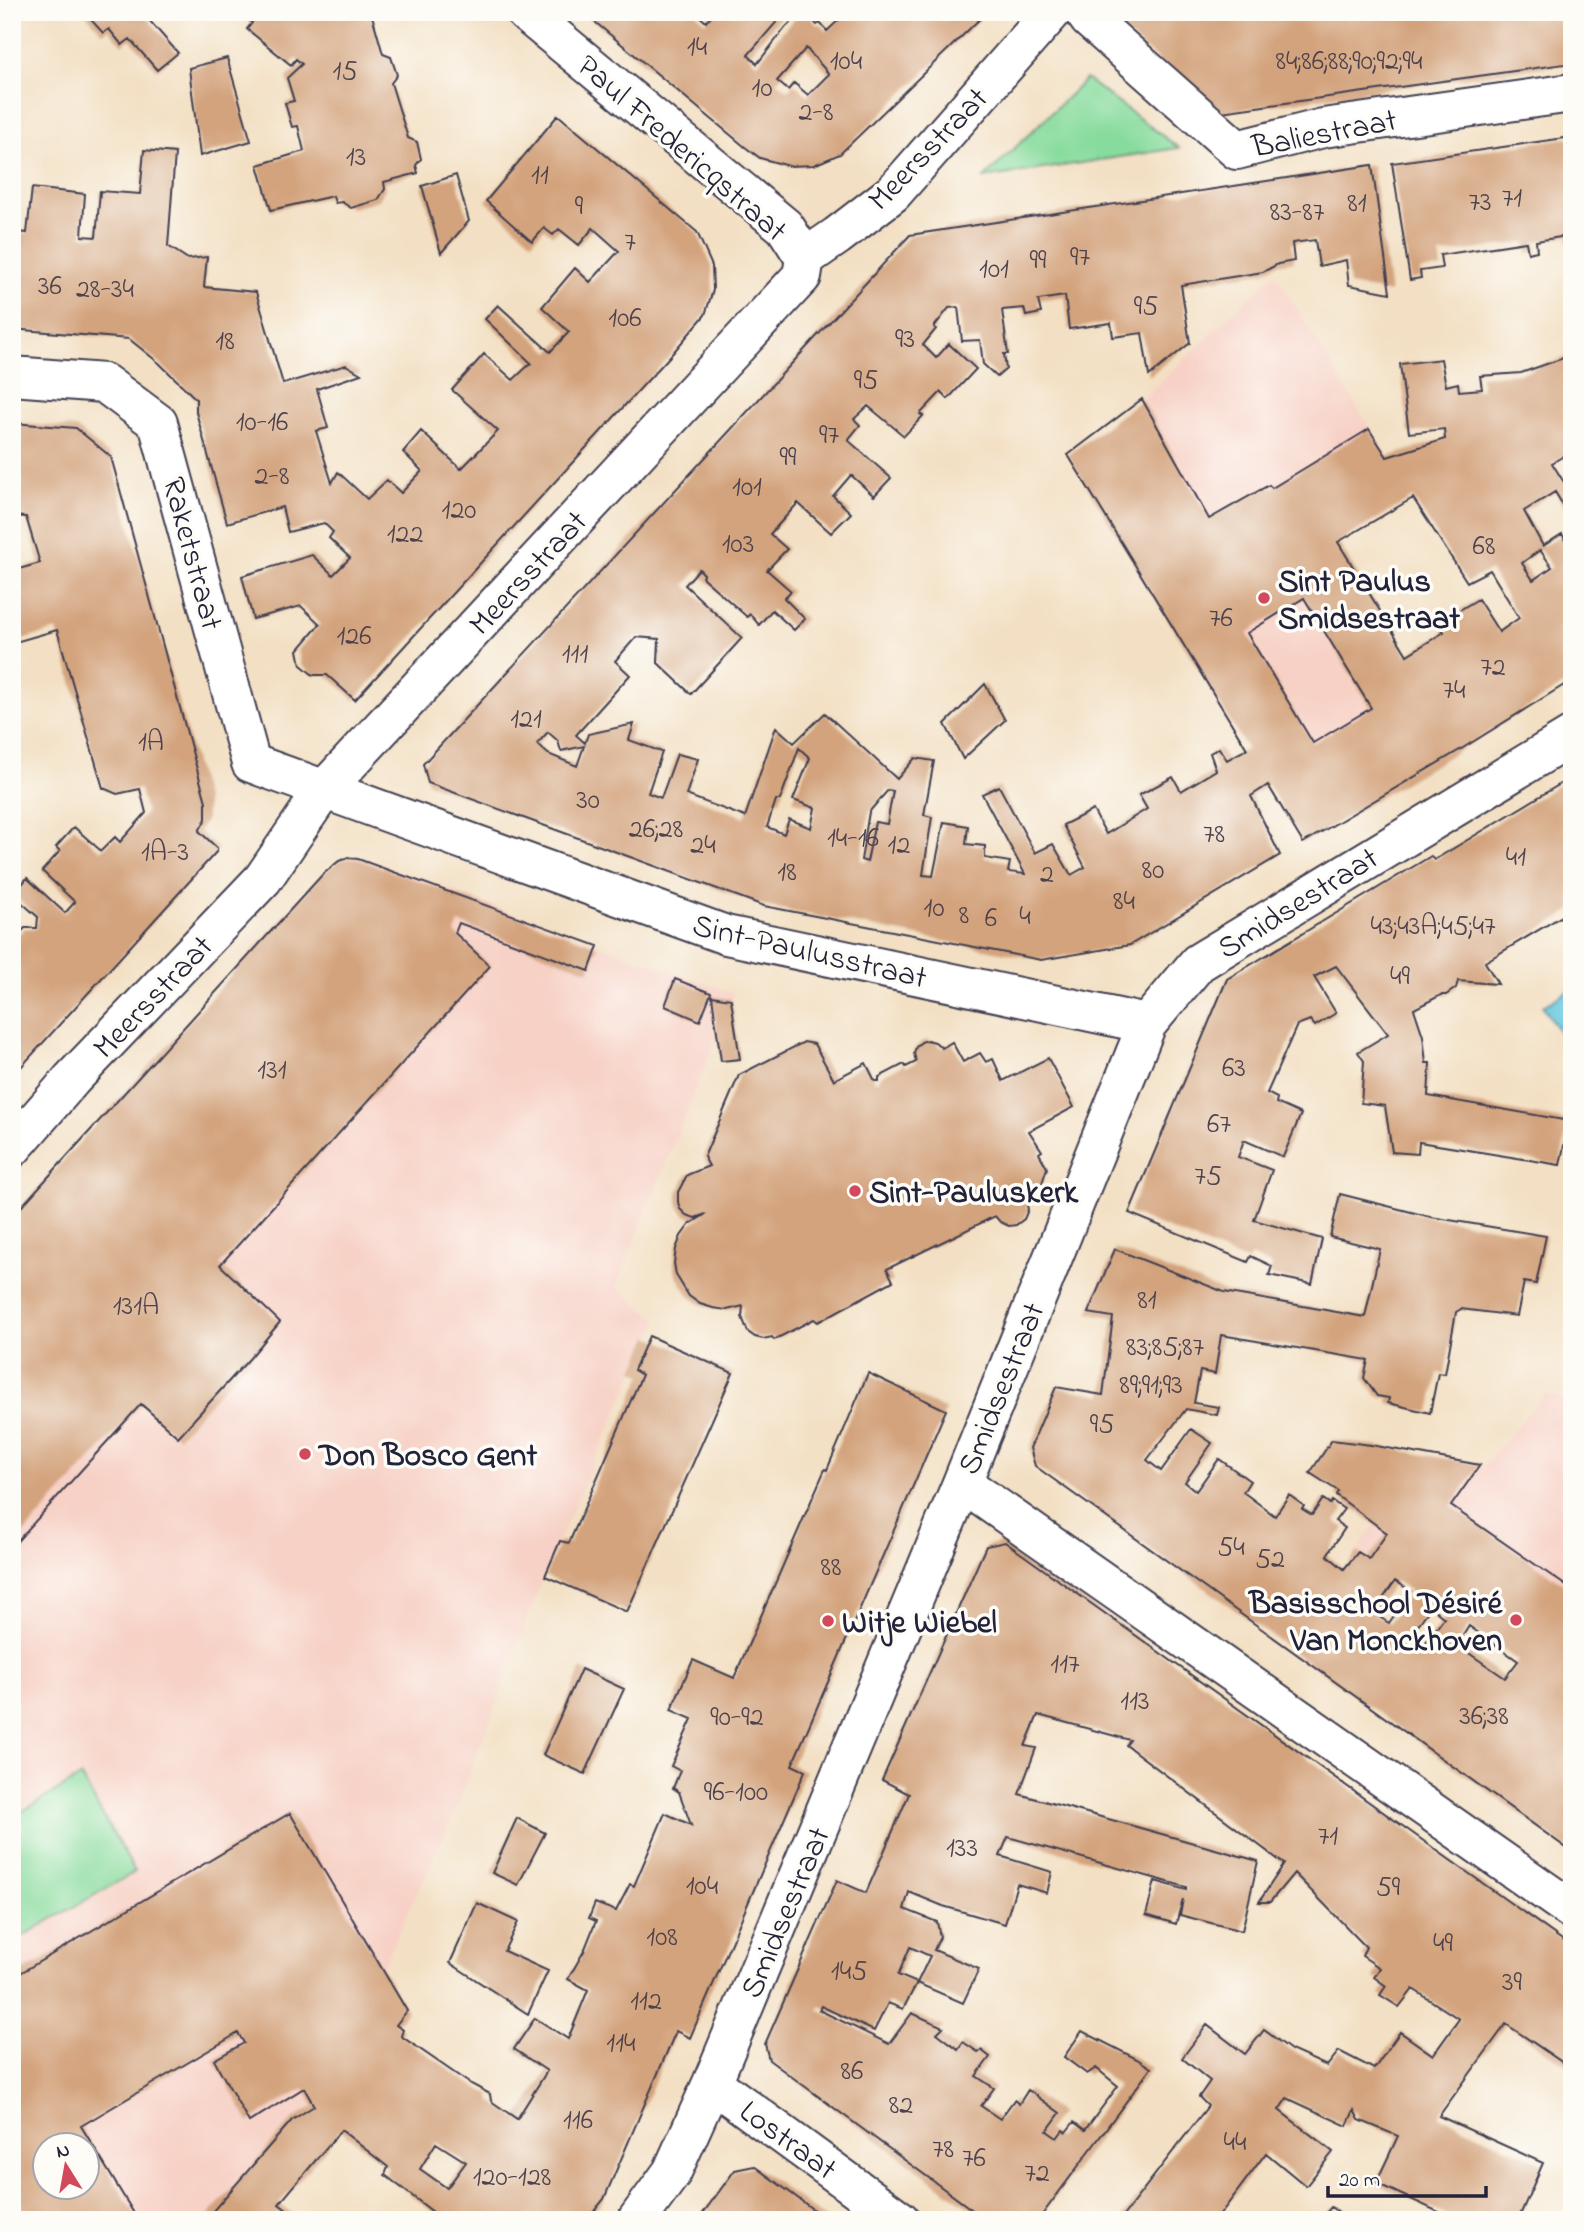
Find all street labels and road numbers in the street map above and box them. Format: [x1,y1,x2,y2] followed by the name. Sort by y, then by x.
[565,45,797,255] street label: Paul Fredericqstraat
[858,78,1001,223] street label: Meersstraat
[1247,98,1401,173] street label: Baliestraat
[148,472,234,636] street label: Raketstraat
[459,501,600,648] street label: Meersstraat
[1209,837,1389,973] street label: Smidsestraat
[687,904,931,1003] street label: Sint-Paulusstraat
[83,926,226,1071] street label: Meersstraat
[947,1296,1059,1483] street label: Smidsestraat
[730,1820,845,2006] street label: Smidsestraat
[728,2090,846,2194] street label: Lostraat

